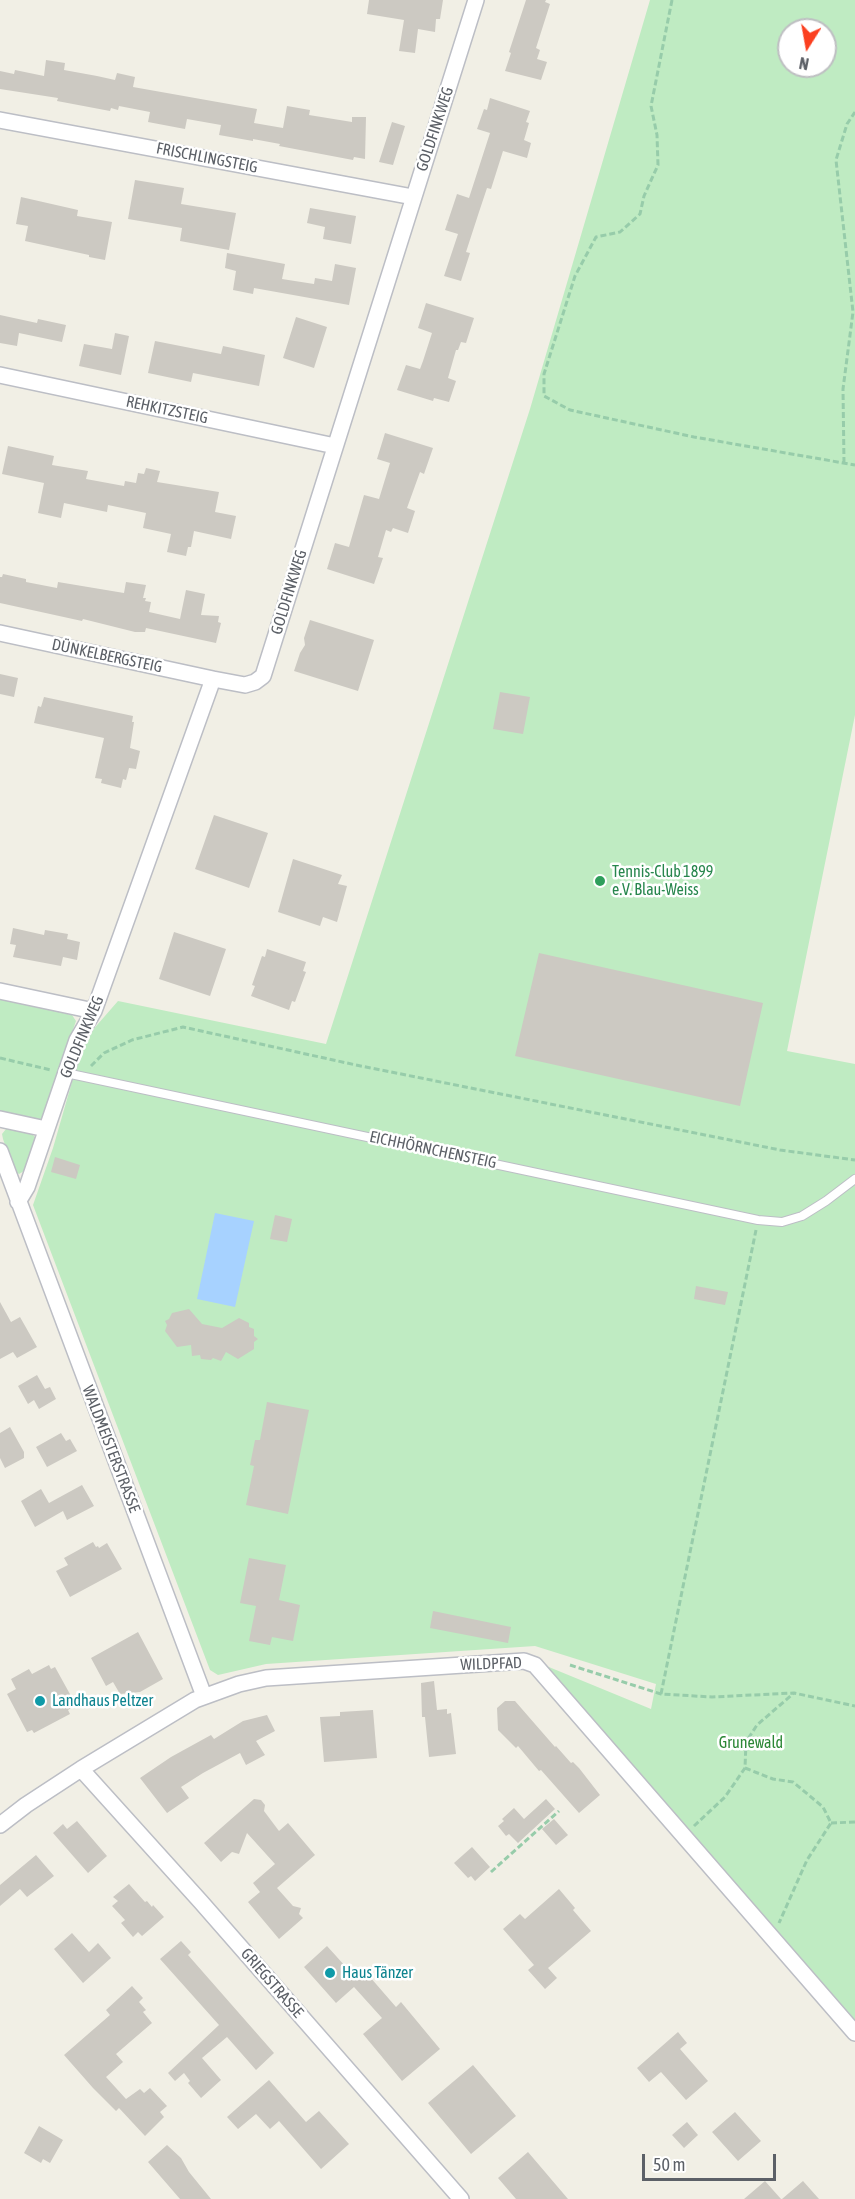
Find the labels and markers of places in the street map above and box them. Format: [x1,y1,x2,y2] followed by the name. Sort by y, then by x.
[612,862,713,900] place label: Tennis-Club 1899 e.V. Blau-Weiss
[593,874,607,888] marker: Tennis-Club 1899 e.V. Blau-Weiss
[52,1691,153,1711] place label: Landhaus Peltzer
[33,1694,47,1708] marker: Landhaus Peltzer
[342,1963,413,1983] place label: Haus Tänzer
[323,1966,337,1980] marker: Haus Tänzer

